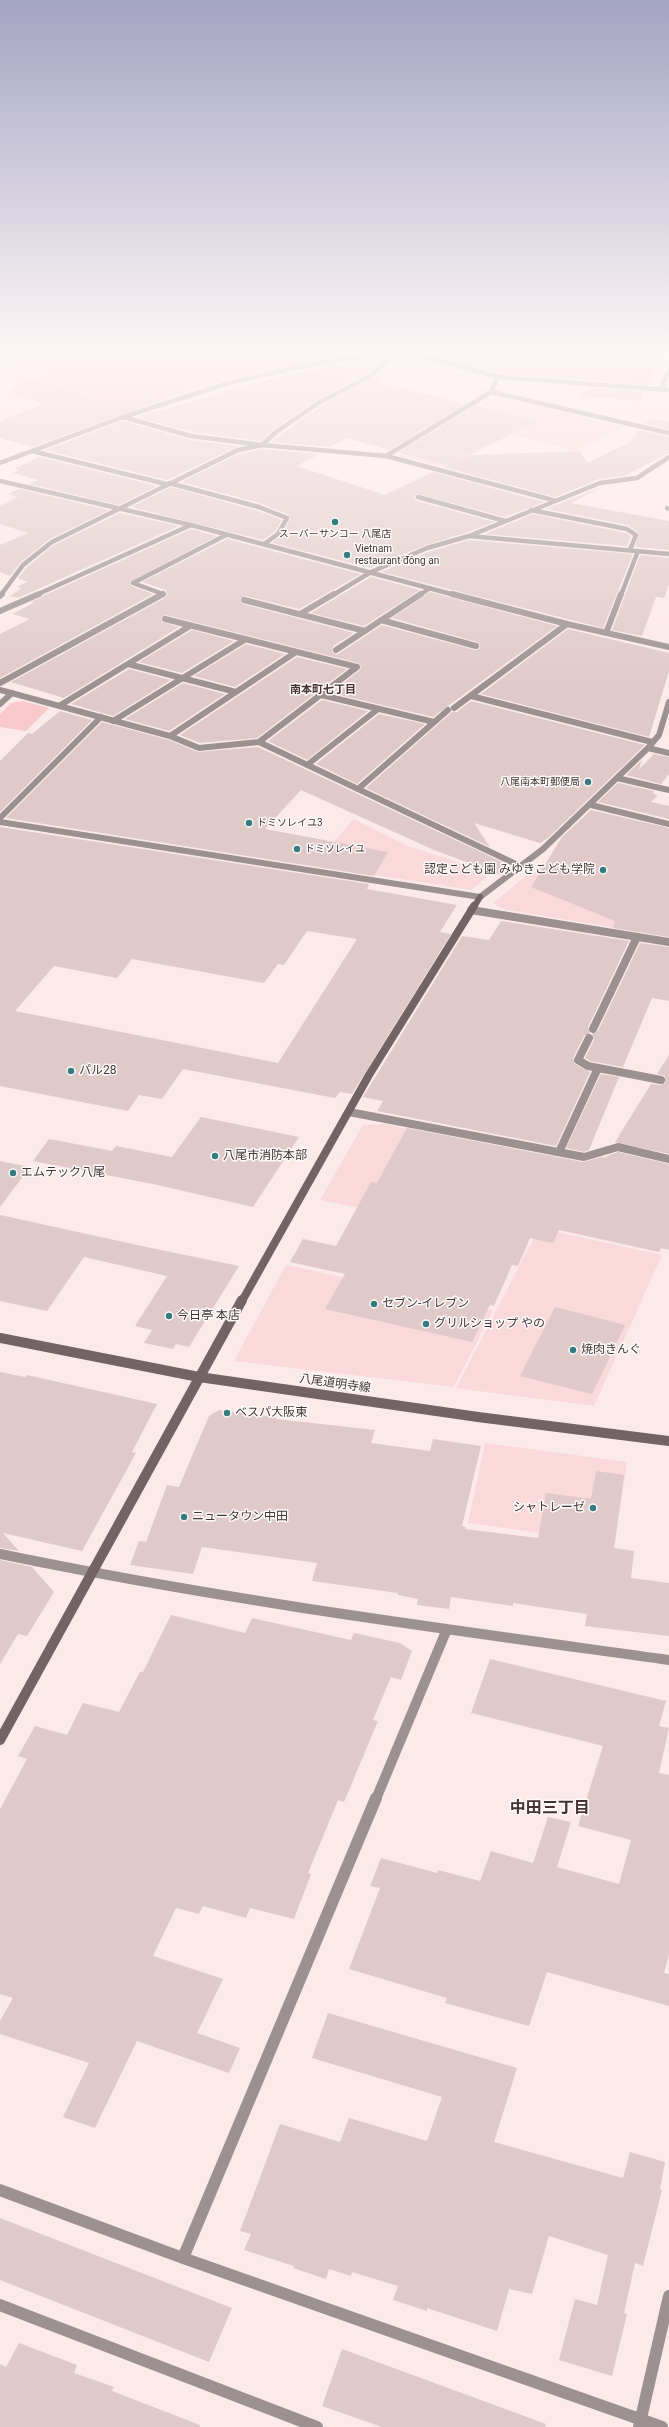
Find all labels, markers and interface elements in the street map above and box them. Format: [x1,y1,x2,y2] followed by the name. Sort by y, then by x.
[330,517,340,527] marker: スーパーサンコー 八尾店
[279,528,391,540] place label: スーパーサンコー 八尾店
[355,543,439,566] place label: Vietnam restaurant đông an
[342,550,352,560] marker: Vietnam restaurant đông an
[290,683,356,697] district label: 南本町七丁目
[500,776,580,788] place label: 八尾南本町郵便局
[583,777,593,787] marker: 八尾南本町郵便局
[257,817,323,829] place label: ドミソレイユ3
[244,818,254,828] marker: ドミソレイユ3
[305,843,365,855] place label: ドミソレイユ
[292,844,302,854] marker: ドミソレイユ
[424,863,595,877] place label: 認定こども園 みゆきこども学院
[598,865,608,875] marker: 認定こども園 みゆきこども学院
[79,1064,116,1078] place label: パル28
[66,1066,76,1076] marker: パル28
[223,1149,307,1163] place label: 八尾市消防本部
[210,1151,220,1161] marker: 八尾市消防本部
[21,1166,105,1180] place label: エムテック八尾
[8,1168,18,1178] marker: エムテック八尾
[382,1297,469,1311] place label: セブン-イレブン
[369,1299,379,1309] marker: セブン-イレブン
[177,1309,240,1323] place label: 今日亭 本店
[164,1311,174,1321] marker: 今日亭 本店
[434,1317,545,1331] place label: グリルショップ やの
[421,1319,431,1329] marker: グリルショップ やの
[581,1343,641,1357] place label: 焼肉きんぐ
[568,1345,578,1355] marker: 焼肉きんぐ
[298,1372,372,1396] street label: 八尾道明寺線
[235,1406,307,1420] place label: ベスパ大阪東
[222,1408,232,1418] marker: ベスパ大阪東
[513,1501,585,1515] place label: シャトレーゼ
[588,1503,598,1513] marker: シャトレーゼ
[192,1510,288,1524] place label: ニュータウン中田
[179,1512,189,1522] marker: ニュータウン中田
[510,1799,590,1819] district label: 中田三丁目

